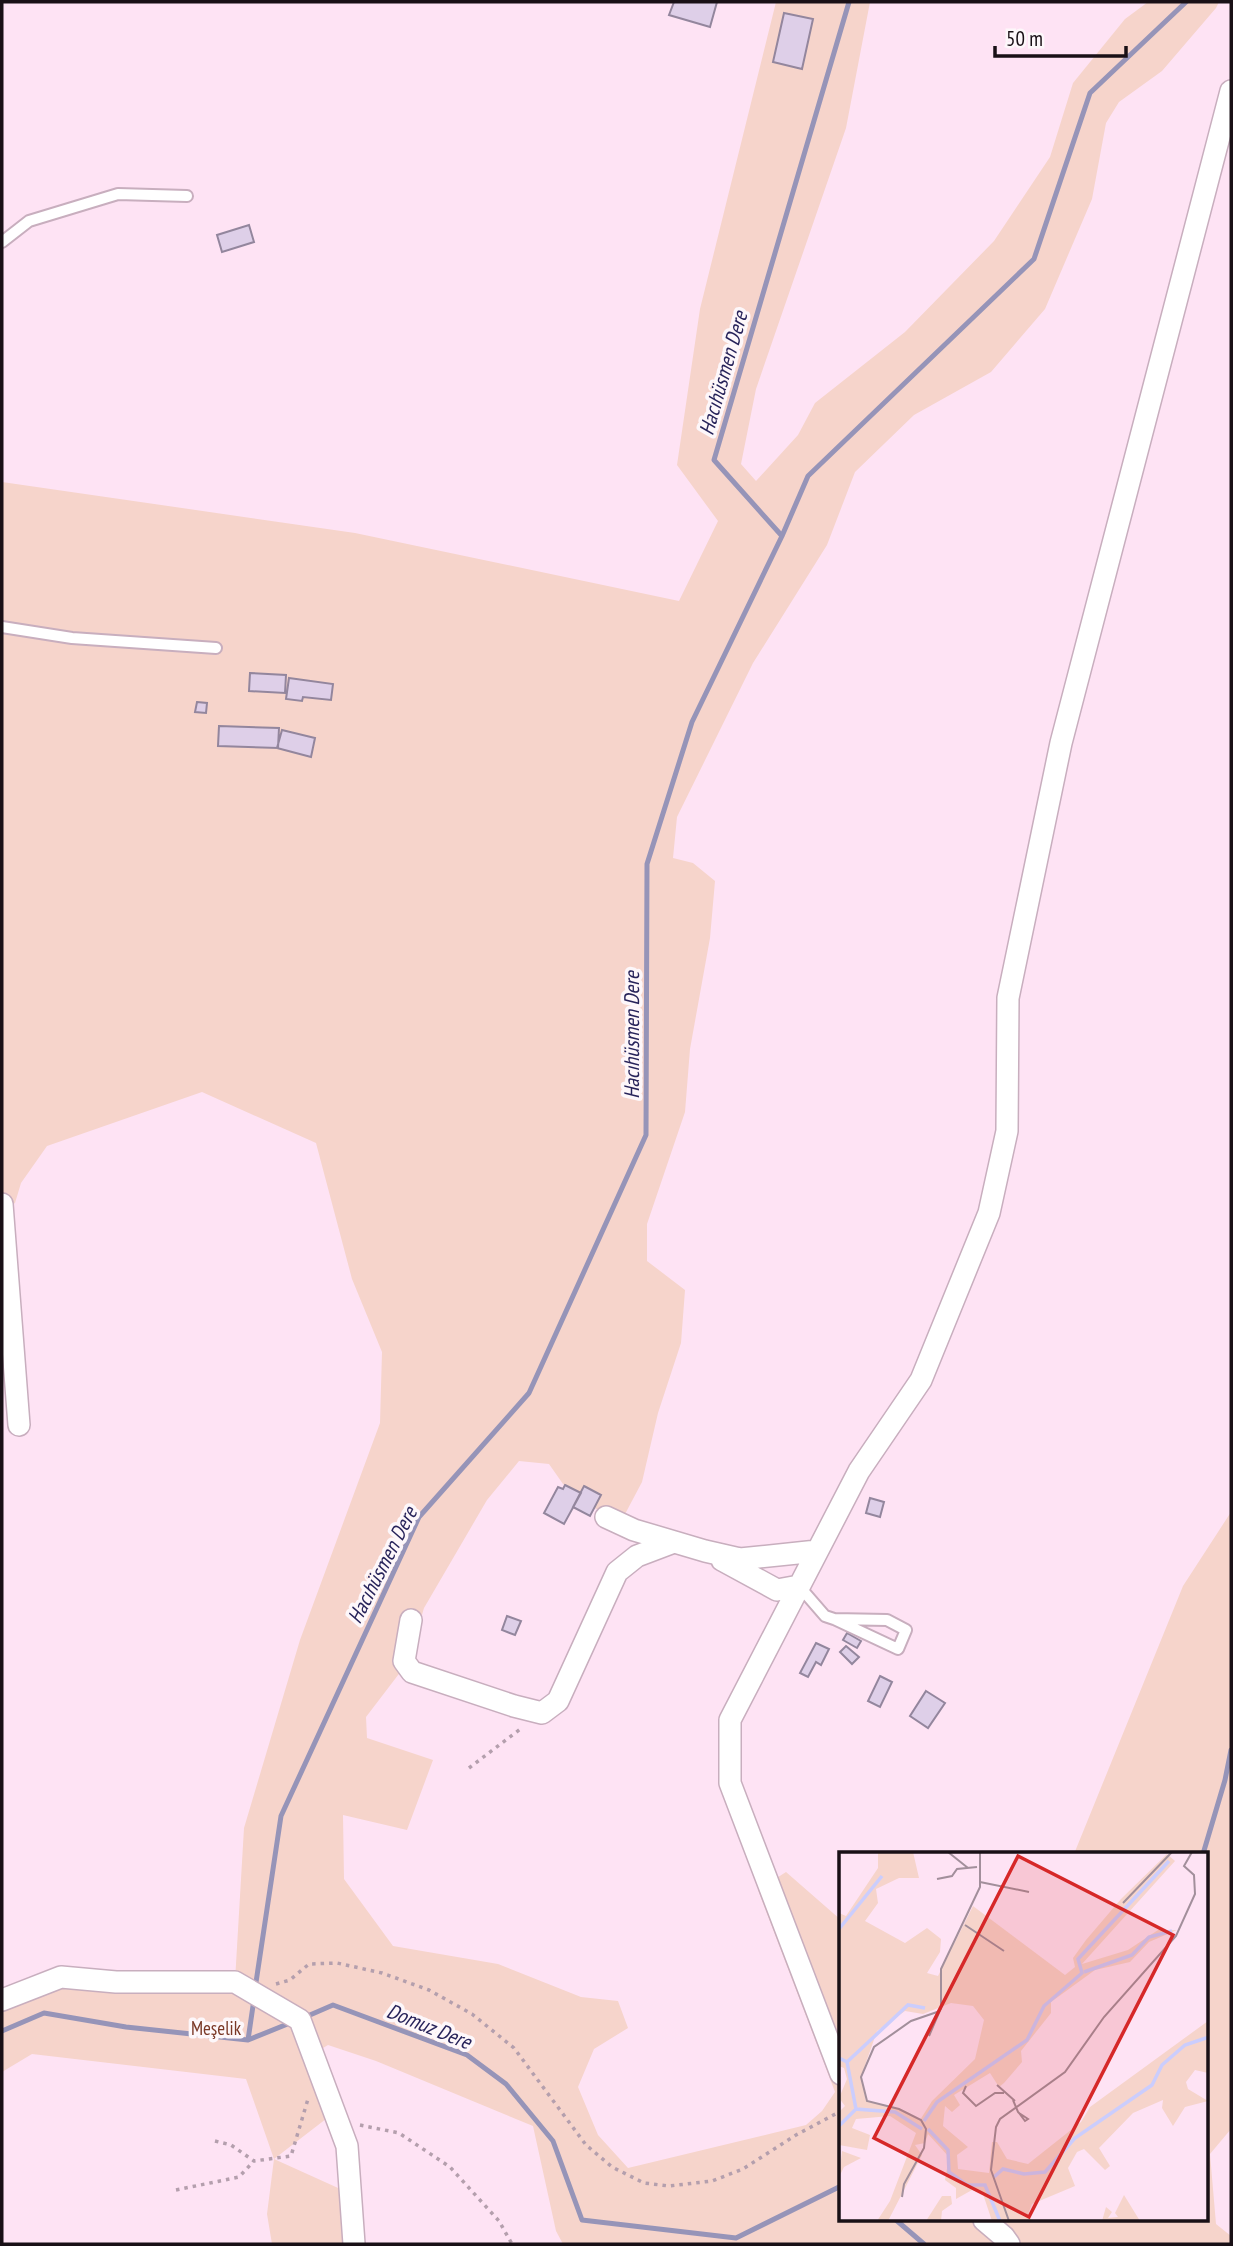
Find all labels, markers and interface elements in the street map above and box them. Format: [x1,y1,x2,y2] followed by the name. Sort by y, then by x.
[995,14,1126,58] scale bar
[1006,25,1043,52] text: 50 m
[692,307,754,438] water label: Hacıhüsmen Dere
[618,970,645,1099] water label: Hacıhüsmen Dere
[341,1501,424,1628] water label: Hacıhüsmen Dere
[839,1852,1208,2222] inset map
[383,1997,476,2056] water label: Domuz Dere
[191,2016,242,2040] park label: Meşelik

